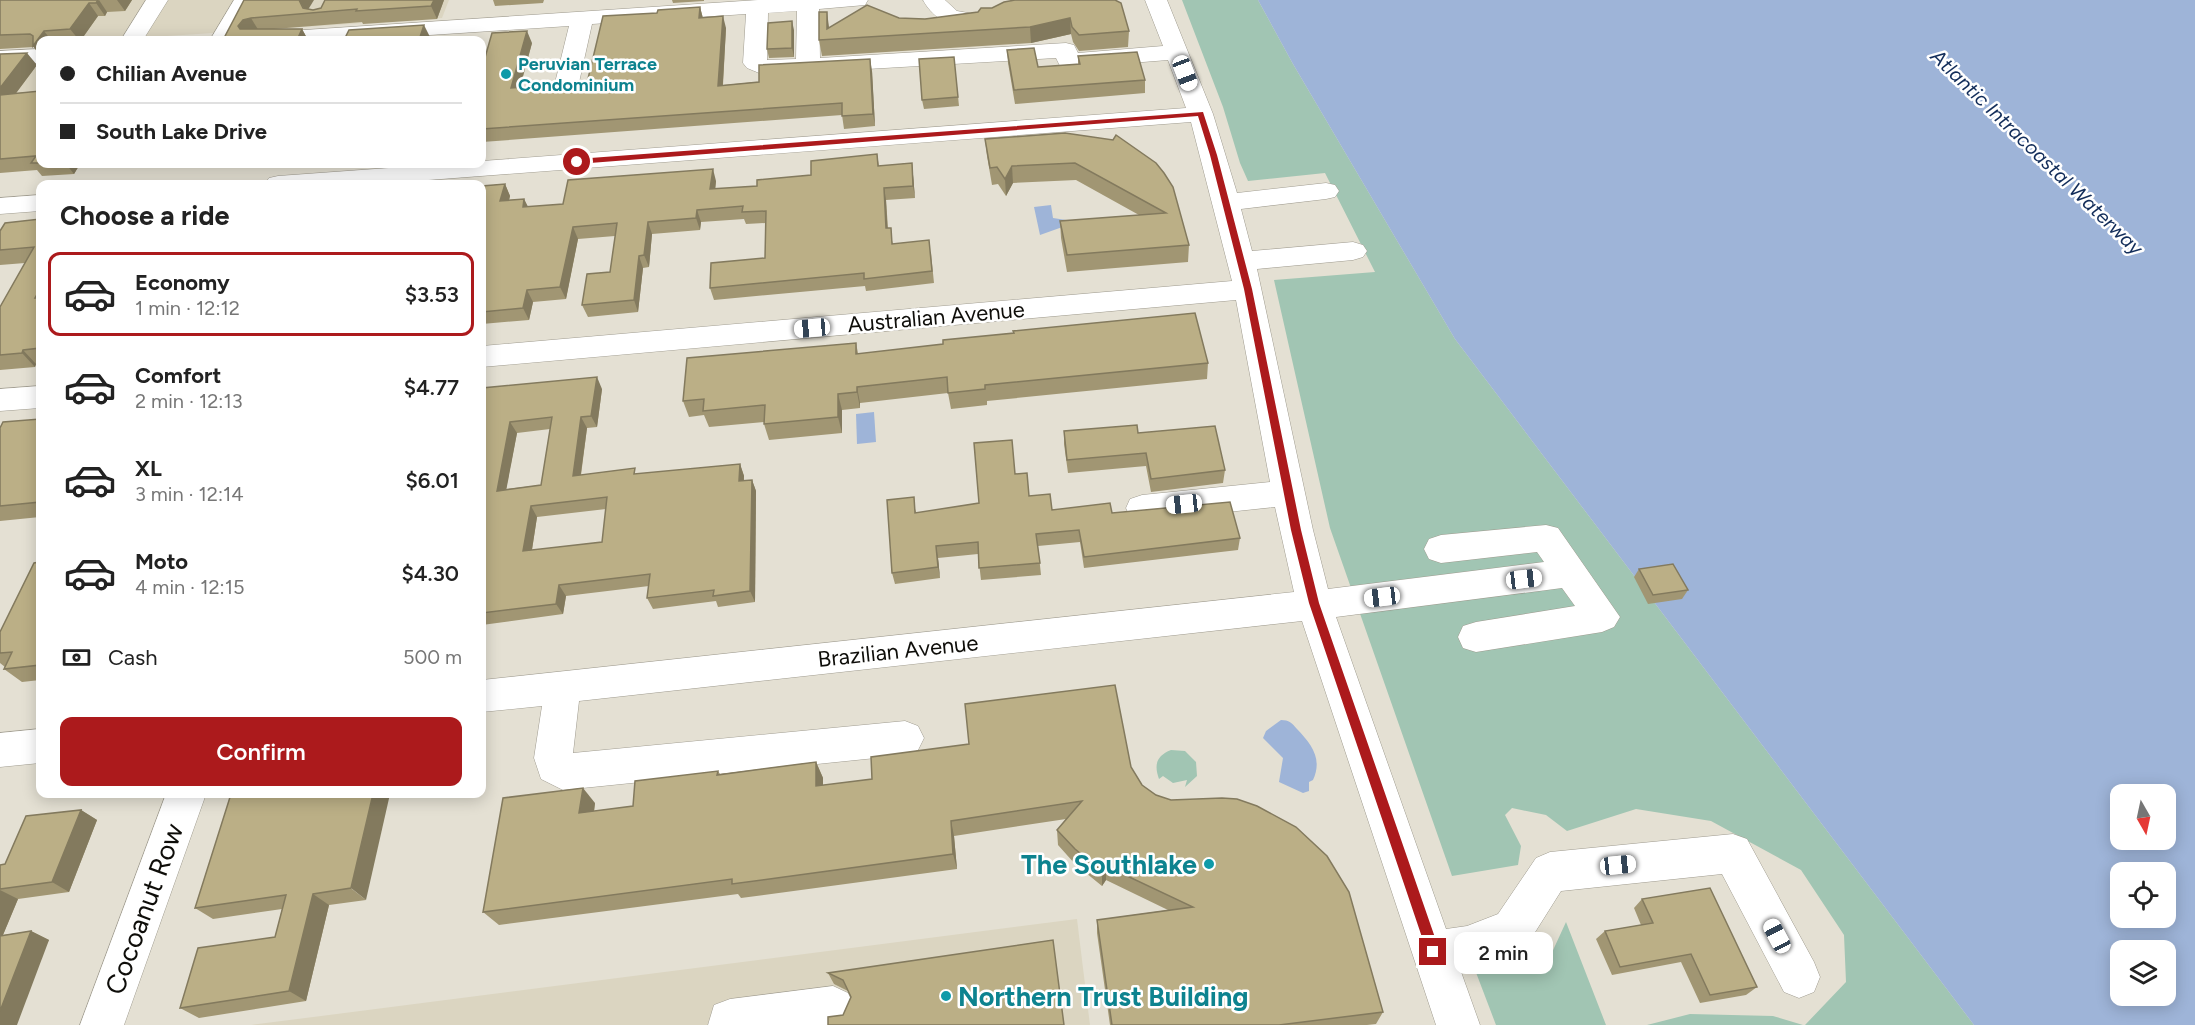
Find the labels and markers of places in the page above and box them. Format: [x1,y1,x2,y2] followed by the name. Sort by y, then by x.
[518,53,657,96] place label: Peruvian Terrace Condominium
[499,67,513,81] marker: Peruvian Terrace Condominium
[1021,848,1197,881] place label: The Southlake
[1202,857,1216,871] marker: The Southlake
[958,980,1248,1013] place label: Northern Trust Building
[939,989,953,1003] marker: Northern Trust Building

